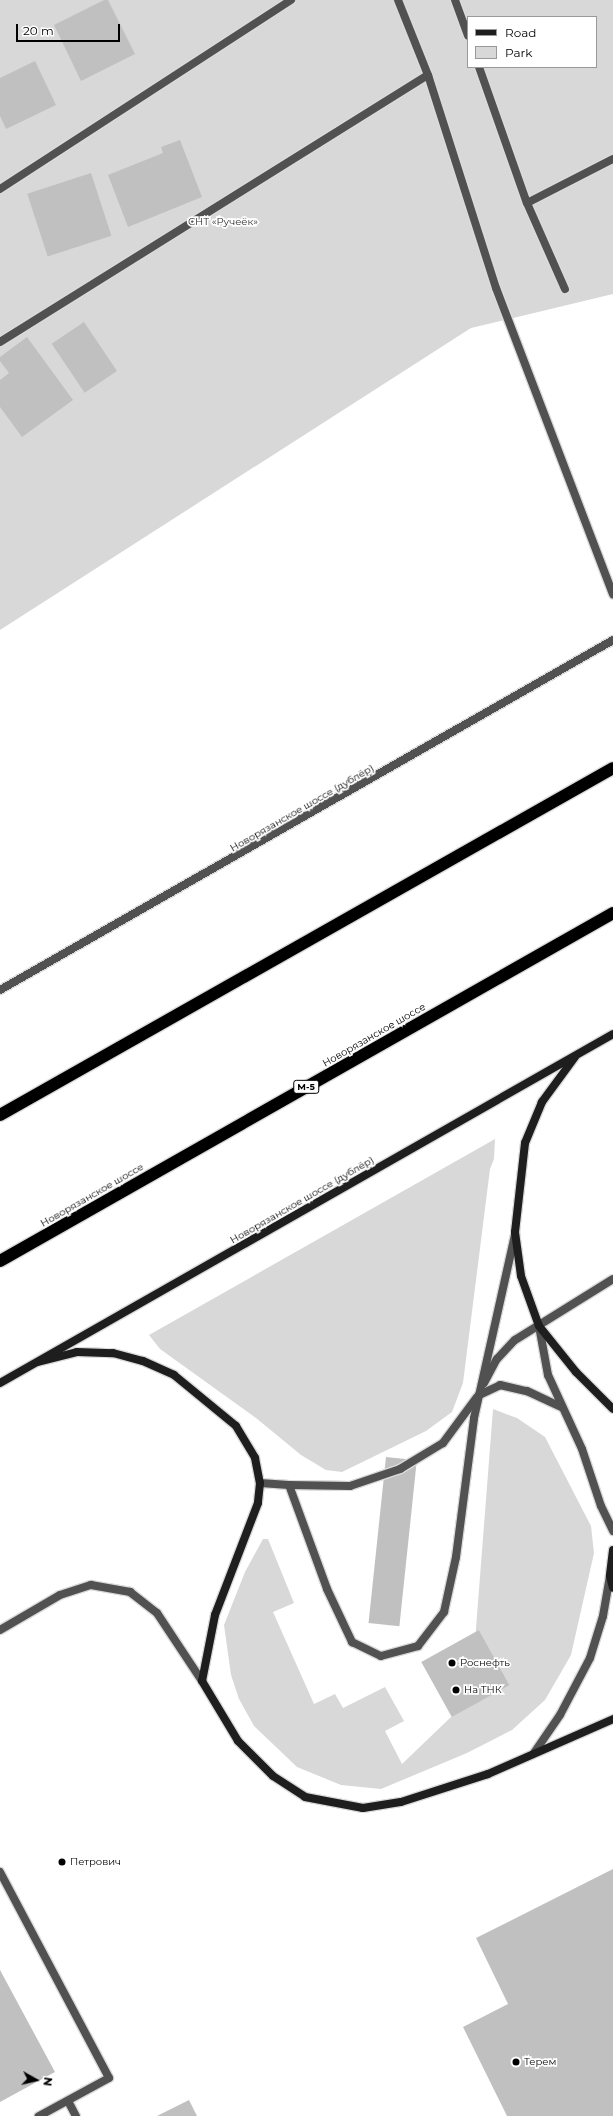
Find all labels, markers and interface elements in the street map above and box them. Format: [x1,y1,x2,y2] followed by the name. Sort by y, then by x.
[18,16,122,42] scale bar
[467,16,597,68] legend
[23,23,54,38] text: 20 m
[505,25,536,40] text: Road
[505,45,532,60] text: Park
[188,216,258,228] park label: СНТ «Ручеёк»
[228,762,376,854] street label: Новорязанское шоссе (дублёр)
[320,1001,428,1069] street label: Новорязанское шоссе
[293,1080,319,1094] road number: М-5
[228,1154,376,1246] street label: Новорязанское шоссе (дублёр)
[38,1161,146,1229] street label: Новорязанское шоссе
[460,1657,510,1669] place label: Роснефть
[447,1658,457,1668] marker: Роснефть
[464,1684,502,1696] place label: На ТНК
[451,1685,461,1695] marker: На ТНК
[70,1856,121,1868] place label: Петрович
[57,1857,67,1867] marker: Петрович
[524,2056,556,2068] place label: Терем
[511,2057,521,2067] marker: Терем
[16,2060,56,2100] north arrow
[40,2076,55,2087] text: N

